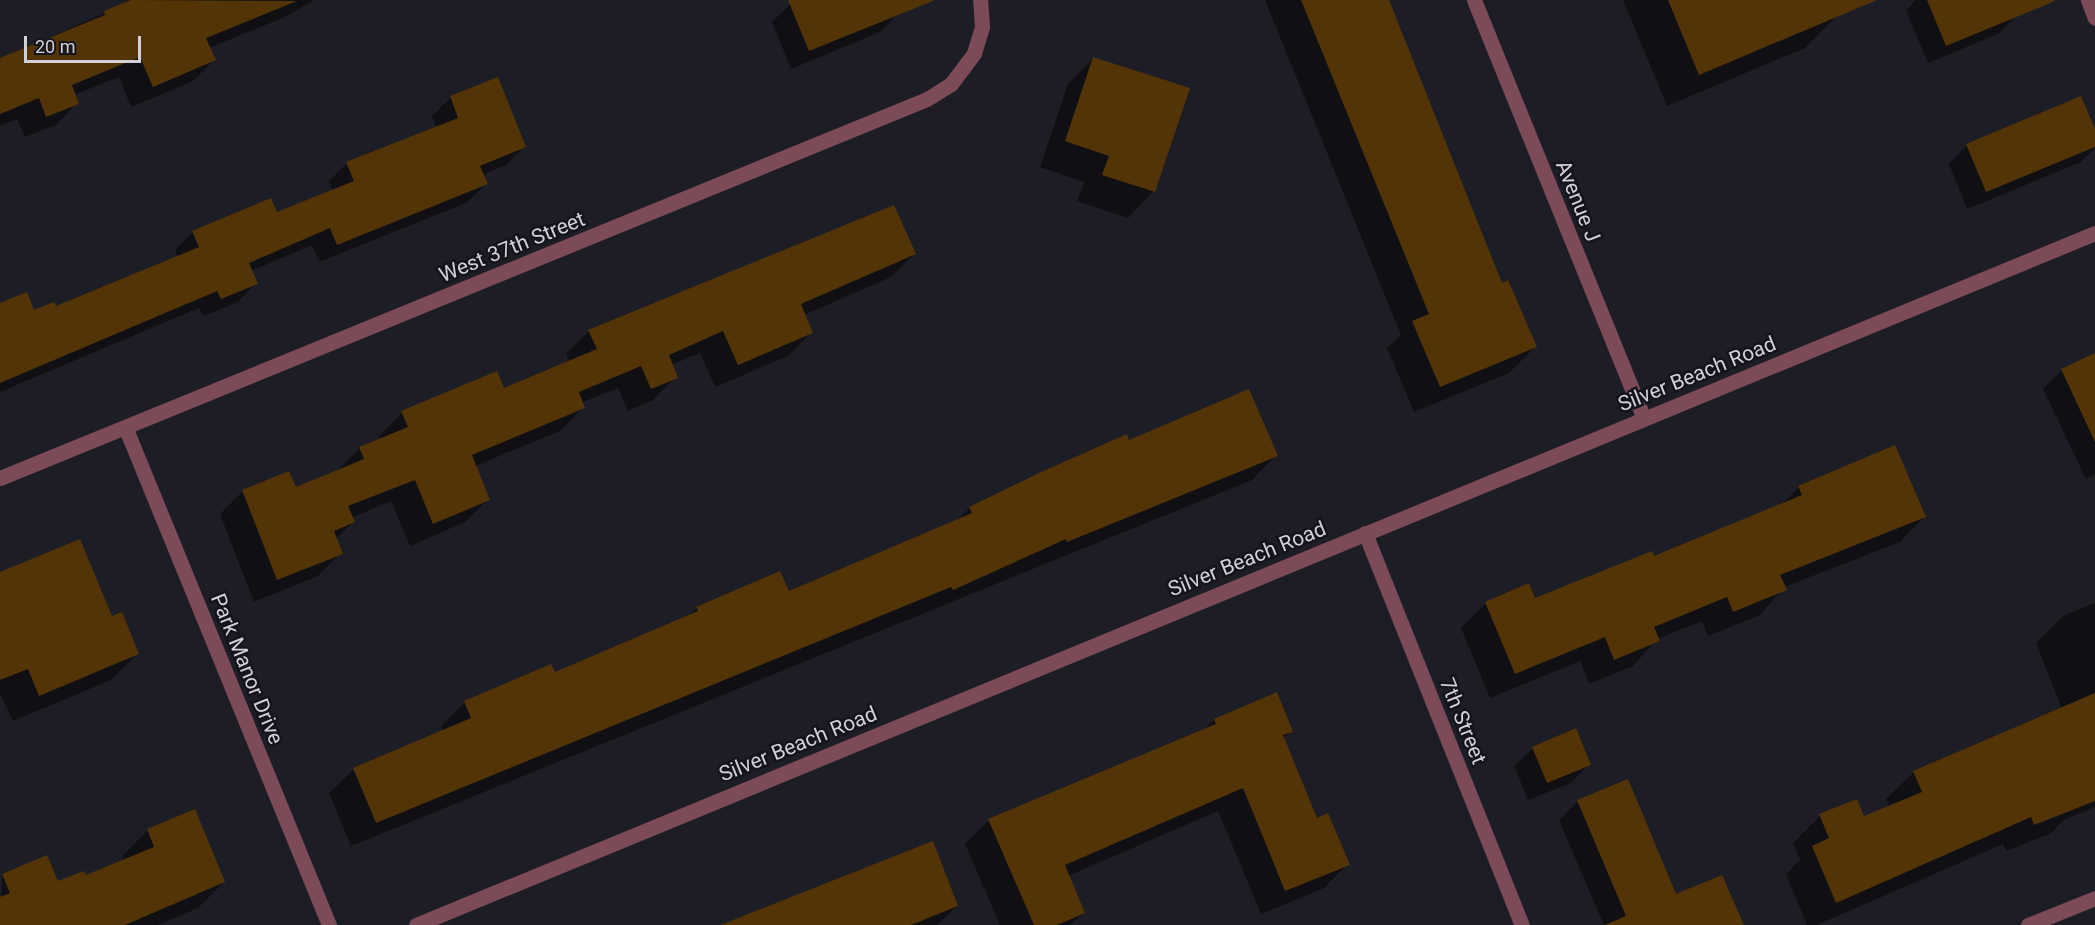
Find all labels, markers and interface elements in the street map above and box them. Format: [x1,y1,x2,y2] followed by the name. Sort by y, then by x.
[27,24,144,62] scale bar
[35,36,75,57] text: 20 m
[1550,157,1606,245] street label: Avenue J
[435,206,589,288] street label: West 37th Street
[1615,331,1779,417] street label: Silver Beach Road
[1165,516,1329,602] street label: Silver Beach Road
[205,590,289,748] street label: Park Manor Drive
[1434,674,1492,768] street label: 7th Street
[716,701,880,787] street label: Silver Beach Road

